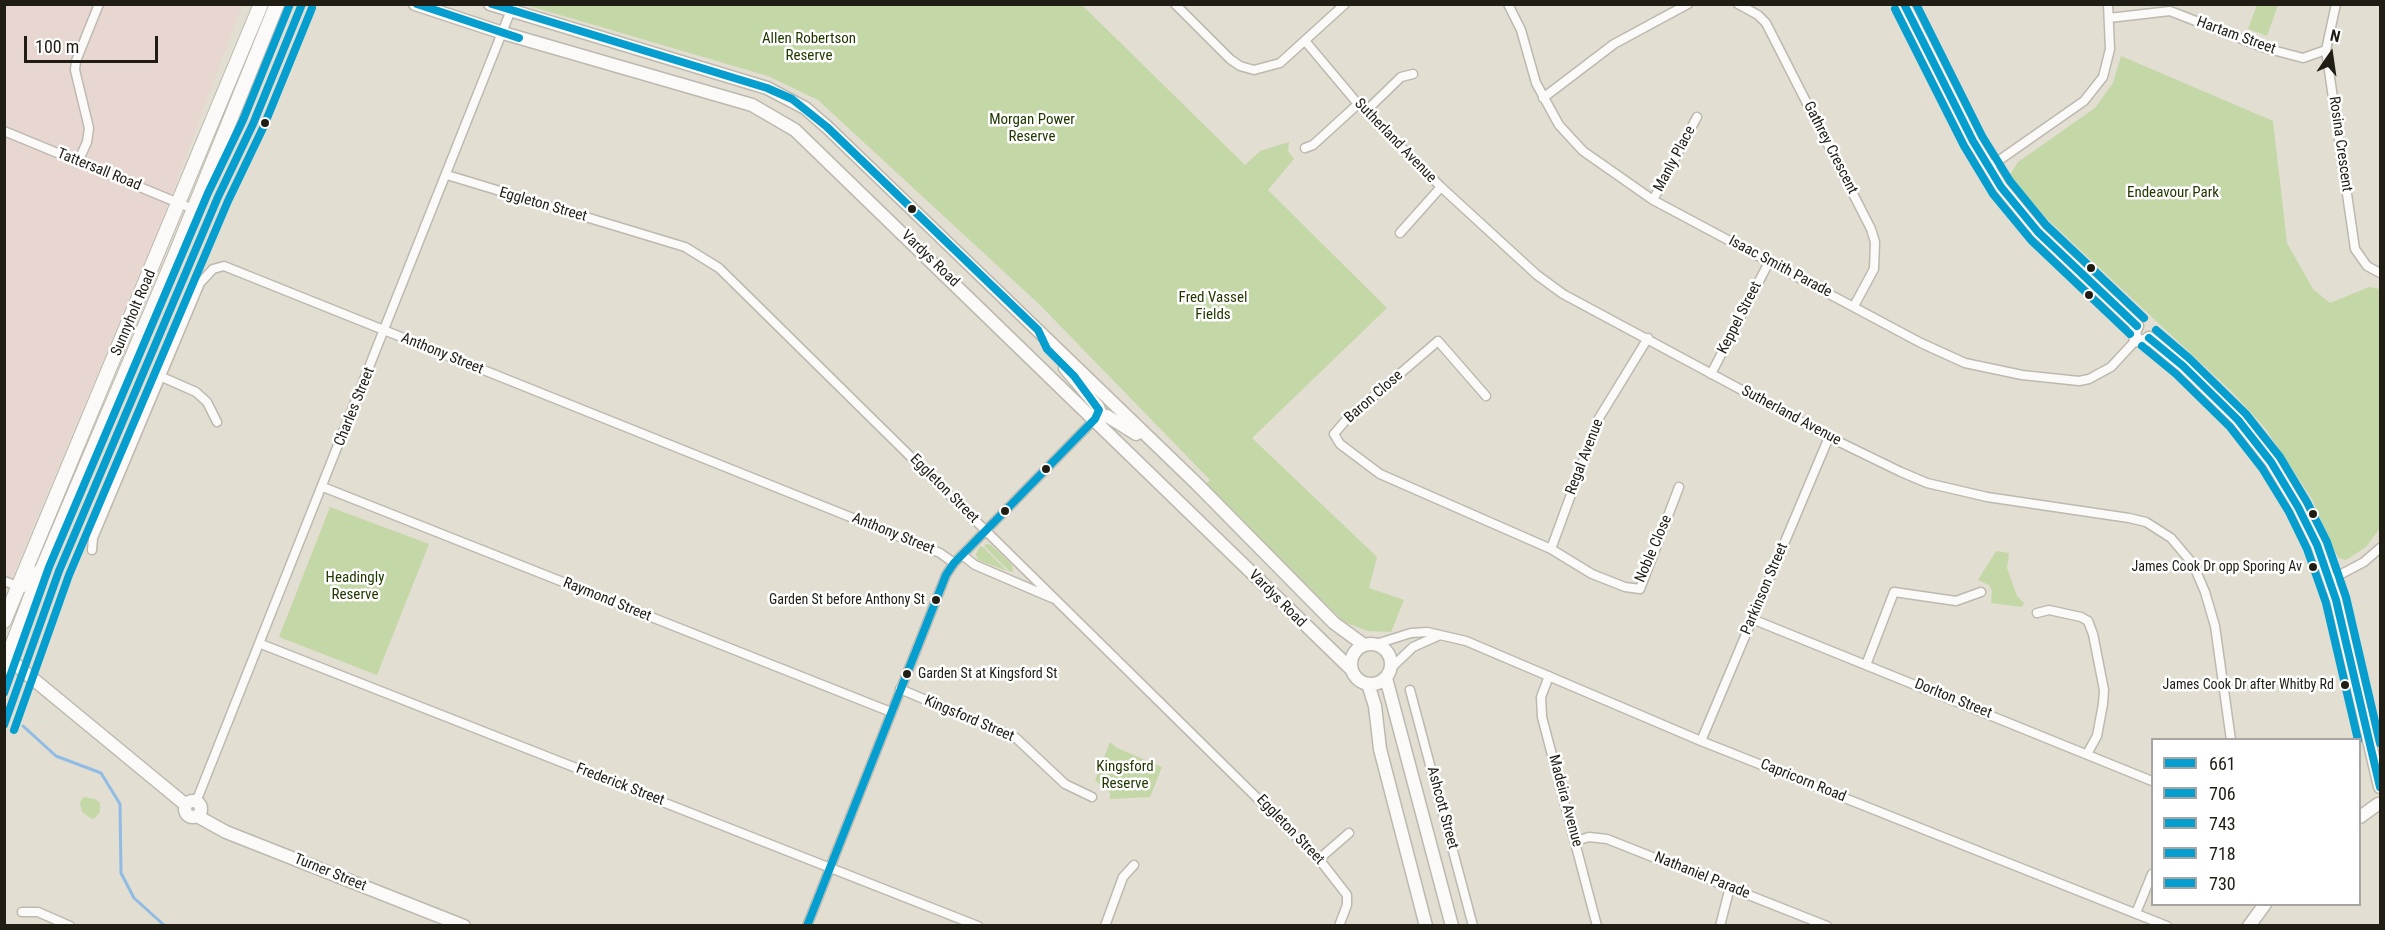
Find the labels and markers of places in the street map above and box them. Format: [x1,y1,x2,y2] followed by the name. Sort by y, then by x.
[259,117,271,129] unlabelled marker
[906,203,918,215] unlabelled marker
[2085,262,2097,274] unlabelled marker
[2083,289,2095,301] unlabelled marker
[1040,463,1052,475] unlabelled marker
[999,505,1011,517] unlabelled marker
[2307,508,2319,520] unlabelled marker
[2132,559,2302,575] place label: James Cook Dr opp Sporing Av
[2307,561,2319,573] marker: James Cook Dr opp Sporing Av
[769,592,925,608] place label: Garden St before Anthony St
[930,594,942,606] marker: Garden St before Anthony St
[918,666,1057,682] place label: Garden St at Kingsford St
[901,668,913,680] marker: Garden St at Kingsford St
[2162,677,2334,693] place label: James Cook Dr after Whitby Rd
[2339,679,2351,691] marker: James Cook Dr after Whitby Rd

